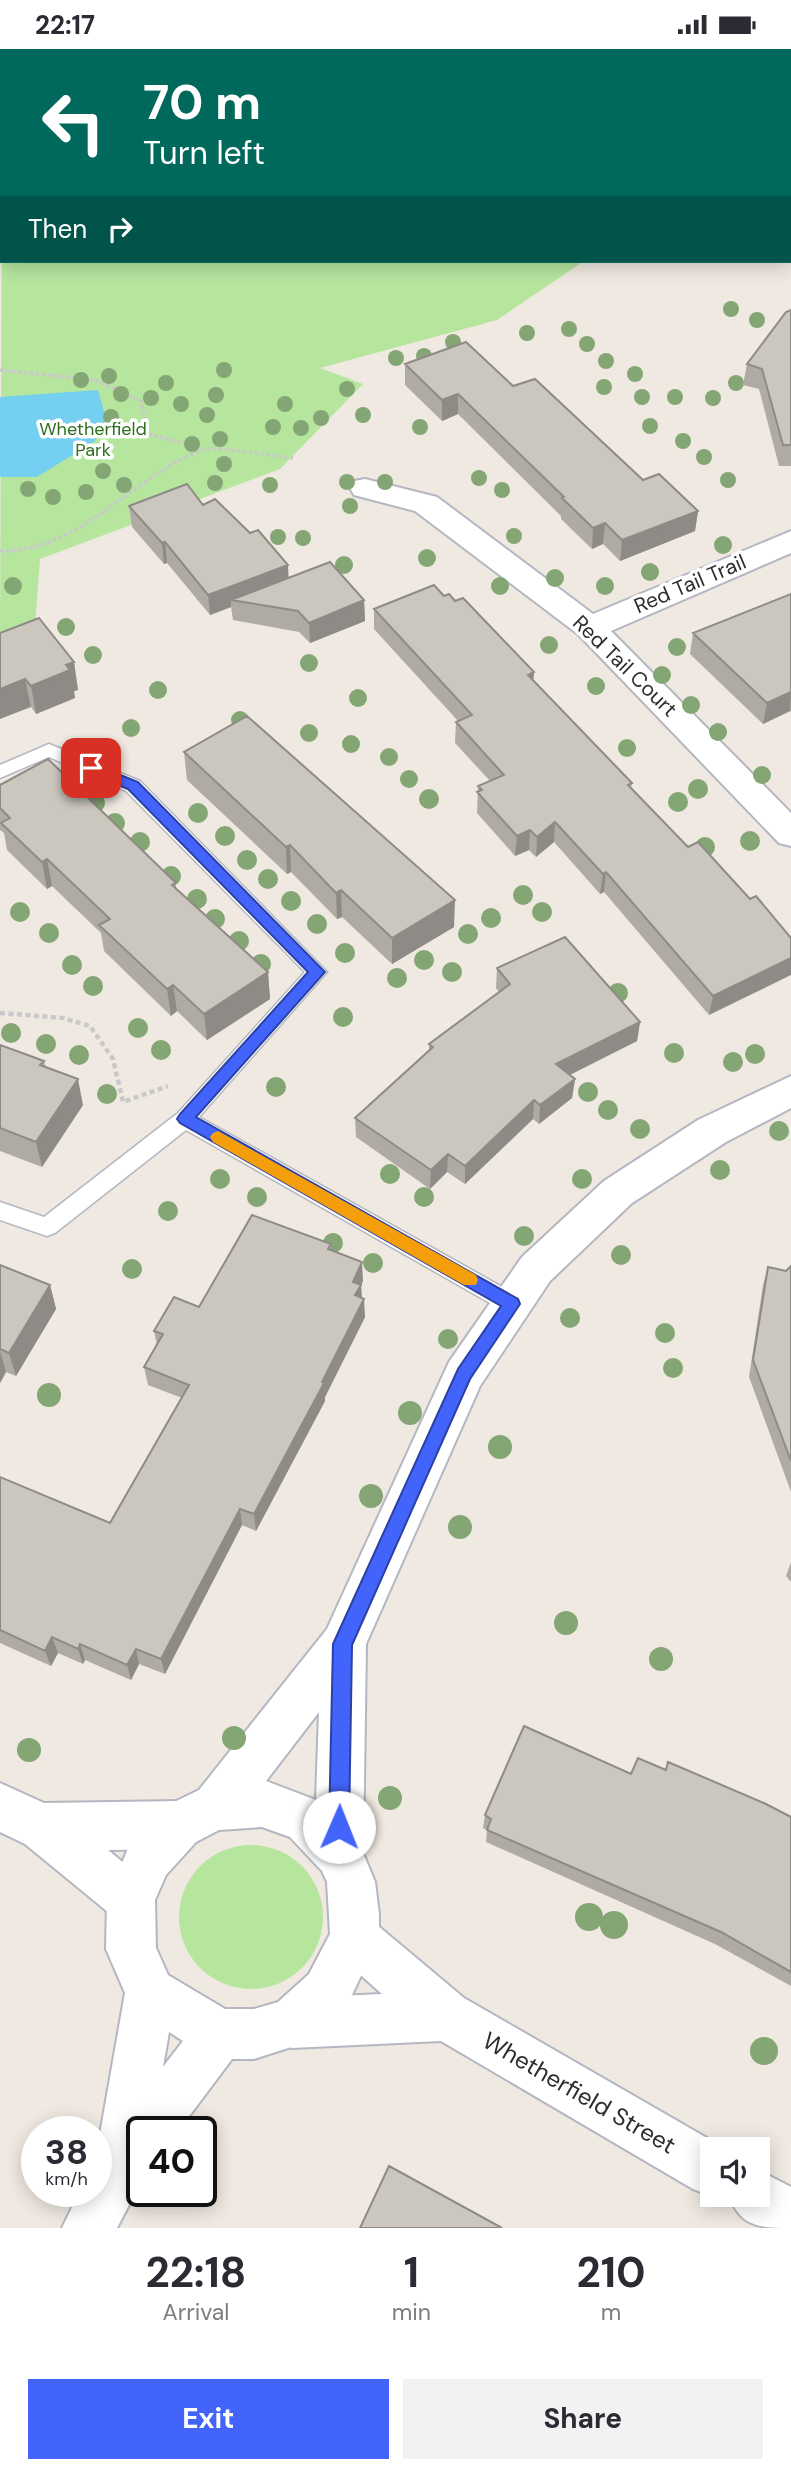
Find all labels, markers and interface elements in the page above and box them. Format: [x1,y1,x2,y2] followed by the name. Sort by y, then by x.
[35,8,95,42] text: 22:17
[143,70,261,134] text: 70 m
[28,77,119,168] icon: left
[143,132,265,174] text: Turn left
[101,210,139,248] icon: right
[28,212,87,246] text: Then
[39,417,147,462] park label: Whetherfield Park
[630,548,750,620] street label: Red Tail Trail
[567,609,683,723] street label: Red Tail Court
[61,738,121,798] pin
[72,749,110,787] icon: arrive
[302,1790,376,1864] position arrow
[477,2025,681,2160] street label: Whetherfield Street
[126,2116,217,2207] speed limit sign: 40
[45,2129,88,2175] text: 38
[700,2137,770,2207] map controls
[700,2137,770,2207] button: sound
[45,2167,88,2191] text: km/h
[145,2245,246,2300] text: 22:18
[404,2245,419,2300] text: 1
[576,2245,646,2300] text: 210
[162,2297,229,2327] text: Arrival
[392,2297,431,2327] text: min
[601,2297,621,2327] text: m
[28,2379,389,2459] button: Exit
[403,2379,763,2459] button: Share

